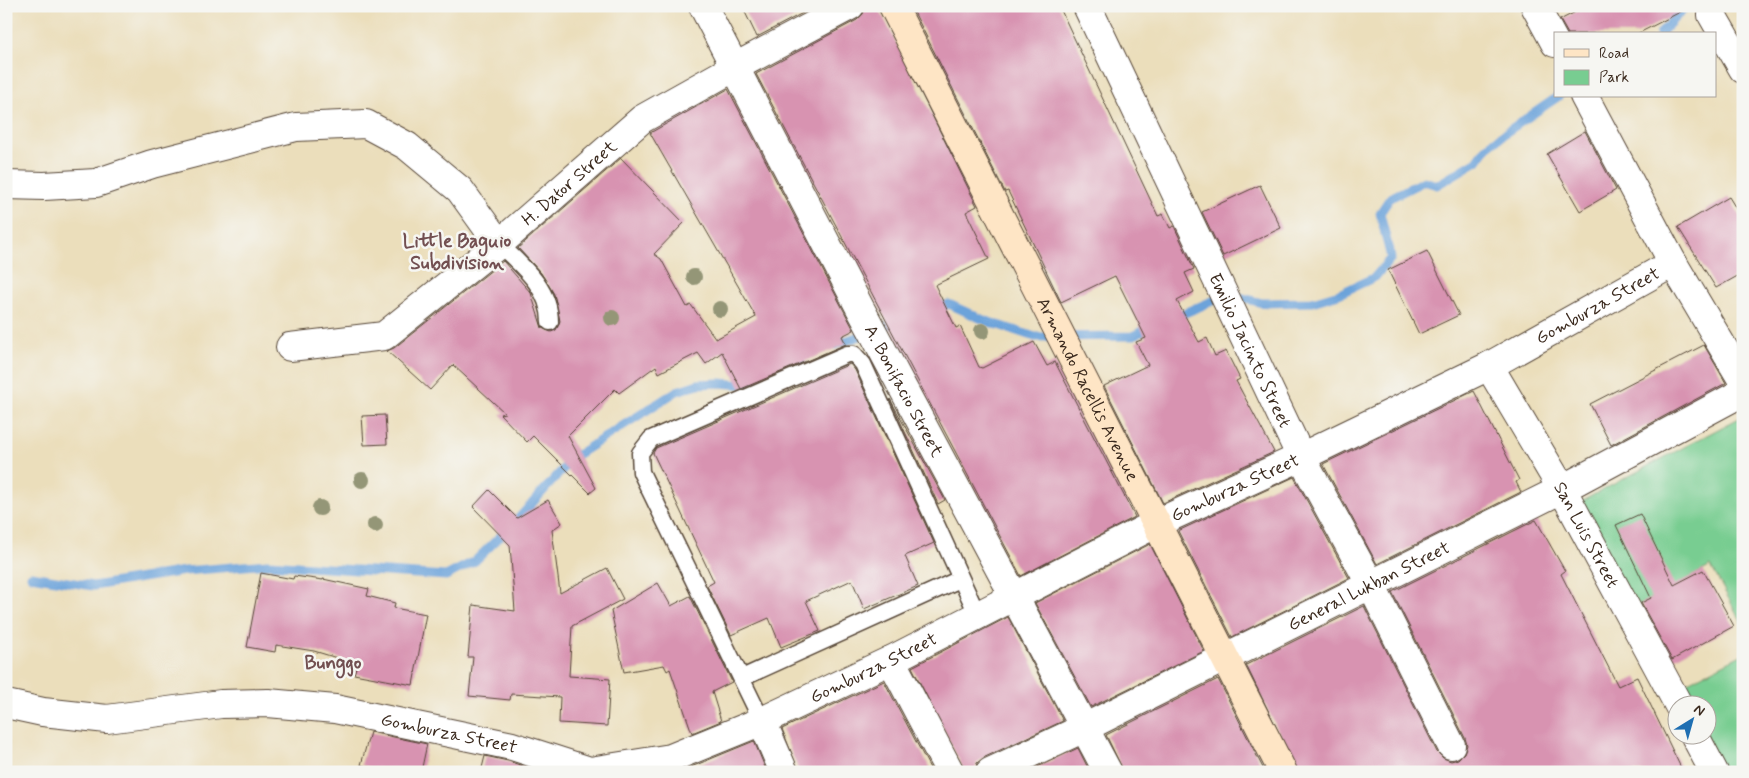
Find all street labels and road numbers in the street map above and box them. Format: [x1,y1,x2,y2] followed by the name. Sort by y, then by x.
[517,135,623,232] street label: H. Dator Street
[1532,262,1664,351] street label: Gomburza Street
[1202,269,1296,432] street label: Emilio Jacinto Street
[1030,294,1144,486] street label: Armando Racellis Avenue
[858,321,949,462] street label: A. Bonifacio Street
[1167,448,1303,528] street label: Gomburza Street
[1547,478,1624,593] street label: San Luis Street
[1284,536,1454,637] street label: General Lukban Street
[806,627,942,710] street label: Gomburza Street
[378,708,520,760] street label: Gomburza Street

